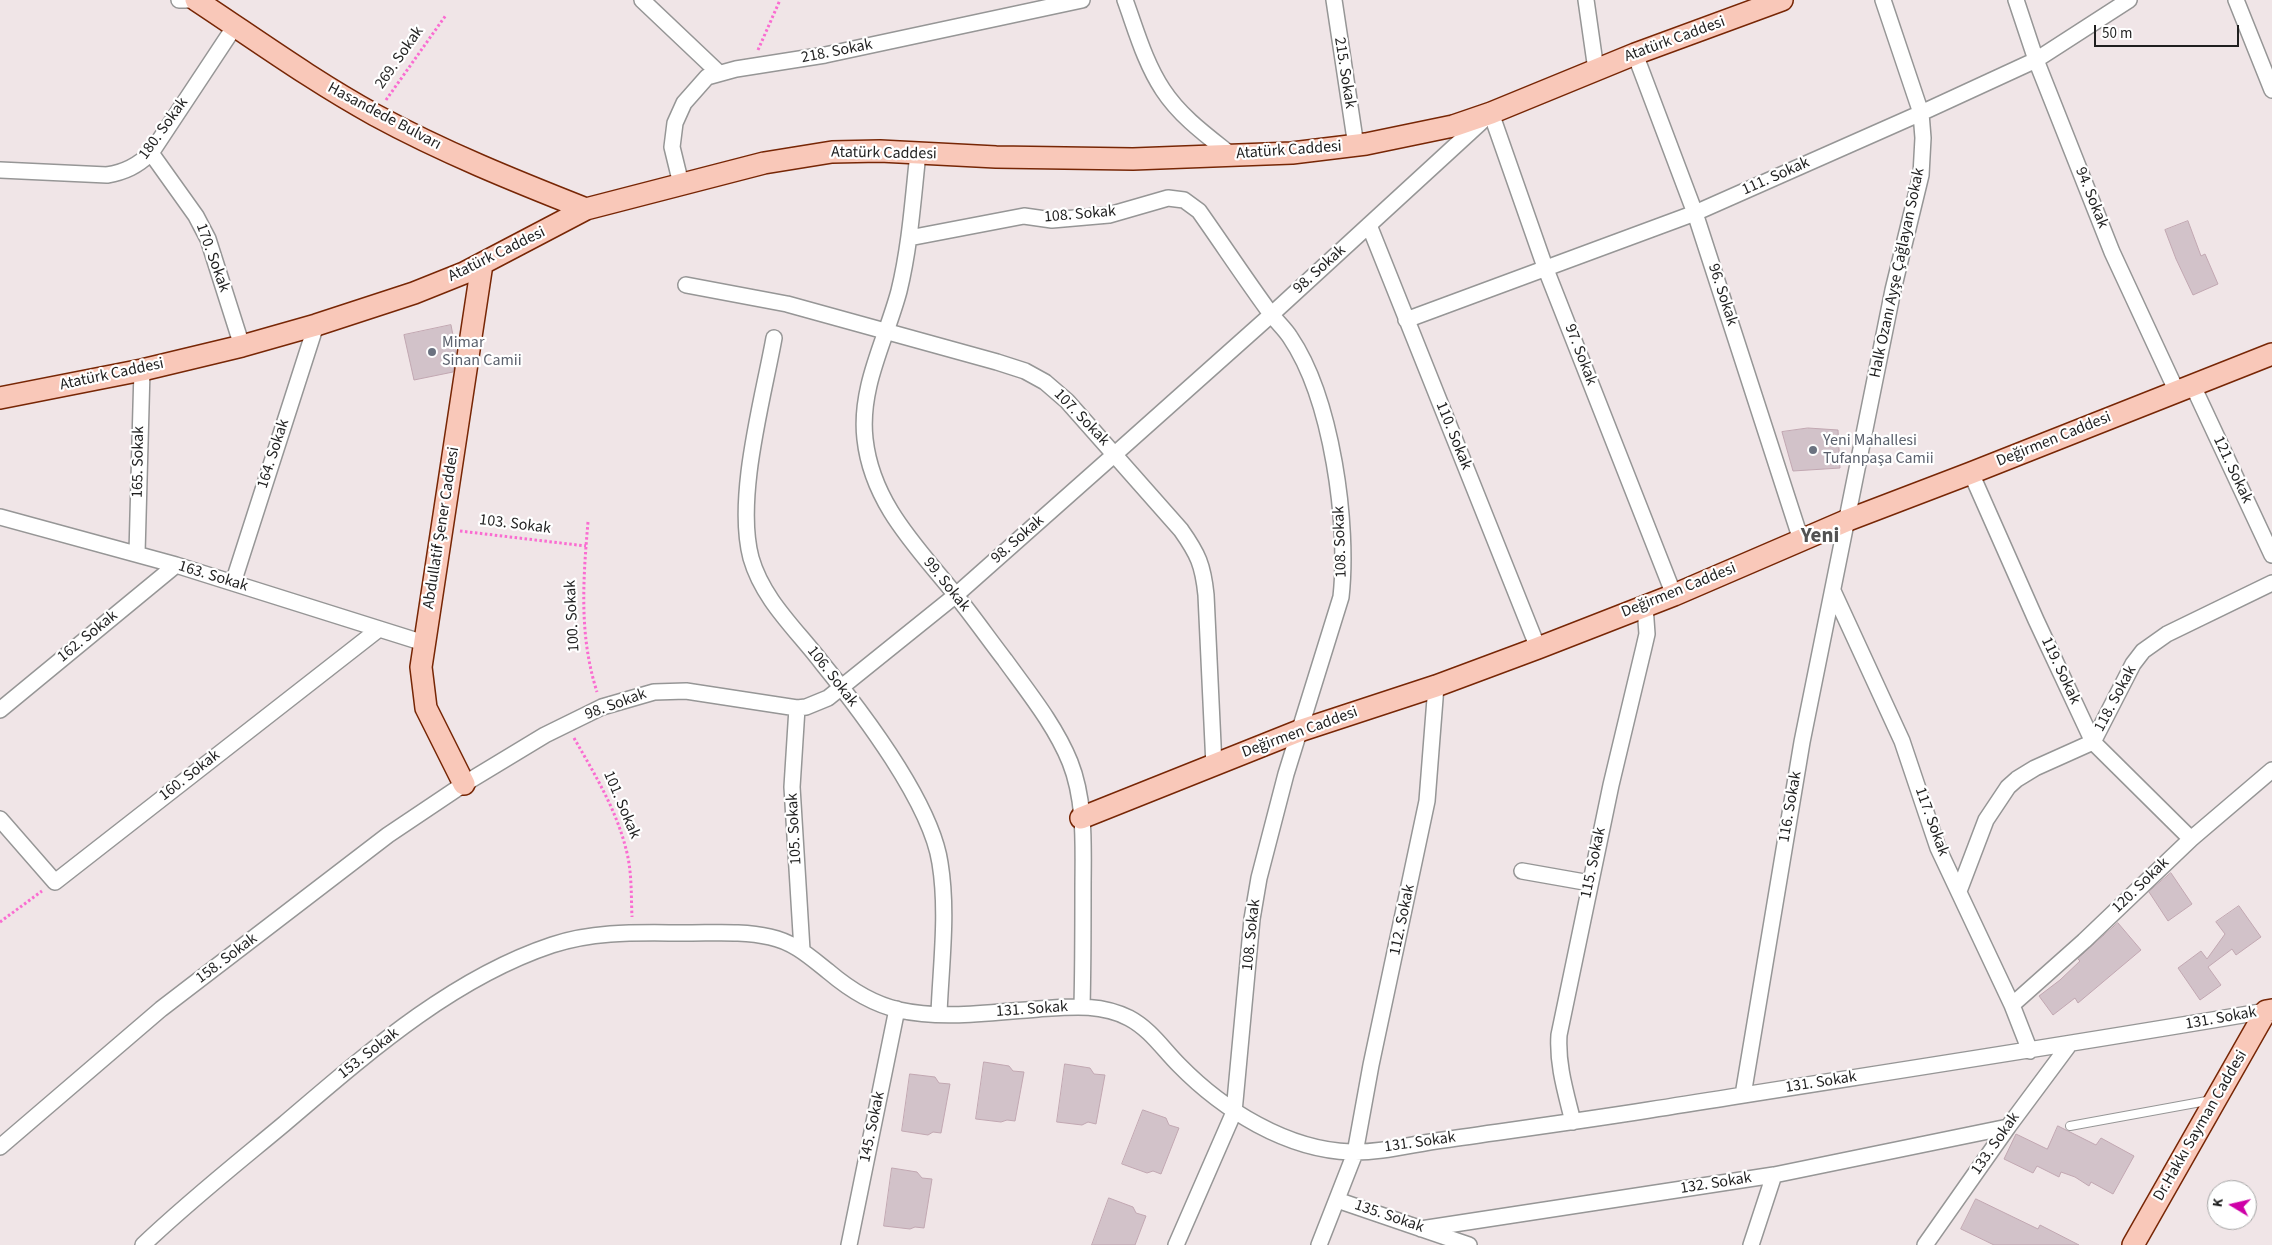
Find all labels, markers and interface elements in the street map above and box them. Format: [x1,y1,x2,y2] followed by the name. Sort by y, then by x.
[1622,13,1728,67] street label: Atatürk Caddesi
[2097,15,2242,47] scale bar
[371,23,429,93] street label: 269. Sokak
[2102,23,2132,44] text: 50 m
[800,36,874,68] street label: 218. Sokak
[1329,36,1359,110] street label: 215. Sokak
[324,79,444,155] street label: Hasandede Bulvarı
[135,94,193,164] street label: 180. Sokak
[1236,138,1342,164] street label: Atatürk Caddesi
[831,143,937,165] street label: Atatürk Caddesi
[1739,154,1813,200] street label: 111. Sokak
[2070,165,2112,231] street label: 94. Sokak
[1866,166,1930,380] street label: Halk Ozanı Ayşe Çağlayan Sokak
[1043,202,1117,228] street label: 108. Sokak
[191,221,233,295] street label: 170. Sokak
[445,223,549,287] street label: Atatürk Caddesi
[1290,241,1350,299] street label: 98. Sokak
[1703,262,1741,328] street label: 96. Sokak
[1560,322,1600,388] street label: 97. Sokak
[442,333,522,371] place label: Mimar Sinan Camii
[426,346,438,358] marker: Mimar Sinan Camii
[58,355,166,395] street label: Atatürk Caddesi
[1049,385,1113,451] street label: 107. Sokak
[1431,399,1475,473] street label: 110. Sokak
[1994,408,2114,472] street label: Değirmen Caddesi
[254,417,294,491] street label: 164. Sokak
[129,426,149,498] street label: 165. Sokak
[1823,431,1934,469] place label: Yeni Mahallesi Tufanpaşa Camii
[2208,433,2256,507] street label: 121. Sokak
[1807,444,1819,456] marker: Yeni Mahallesi Tufanpaşa Camii
[420,446,464,610] street label: Abdullatif Şener Caddesi
[1330,506,1352,578] street label: 108. Sokak
[478,511,552,539] street label: 103. Sokak
[988,512,1048,568] street label: 98. Sokak
[1801,524,1839,550] district label: Yeni
[918,554,974,616] street label: 99. Sokak
[176,557,250,597] street label: 163. Sokak
[1619,559,1739,623] street label: Değirmen Caddesi
[562,580,584,652] street label: 100. Sokak
[54,607,122,667] street label: 162. Sokak
[2036,634,2084,708] street label: 119. Sokak
[802,643,862,711] street label: 106. Sokak
[2091,663,2141,735] street label: 118. Sokak
[583,685,649,725] street label: 98. Sokak
[1239,703,1361,763] street label: Değirmen Caddesi
[156,746,224,806] street label: 160. Sokak
[598,768,644,842] street label: 101. Sokak
[1775,770,1807,844] street label: 116. Sokak
[1910,785,1952,859] street label: 117. Sokak
[784,793,806,865] street label: 105. Sokak
[1577,826,1611,900] street label: 115. Sokak
[2108,854,2174,918] street label: 120. Sokak
[1386,883,1420,957] street label: 112. Sokak
[1239,898,1265,972] street label: 108. Sokak
[192,930,262,988] street label: 158. Sokak
[995,998,1069,1022] street label: 131. Sokak
[2184,1003,2258,1035] street label: 131. Sokak
[335,1024,403,1084] street label: 153. Sokak
[2150,1047,2252,1205] street label: Dr.Hakkı Sayman Caddesi
[1784,1068,1858,1098] street label: 131. Sokak
[856,1090,890,1164] street label: 145. Sokak
[1967,1109,2025,1179] street label: 133. Sokak
[1383,1128,1457,1158] street label: 131. Sokak
[1679,1169,1753,1199] street label: 132. Sokak
[2207,1180,2257,1230] north arrow
[1352,1196,1426,1238] street label: 135. Sokak
[2208,1197,2229,1209] text: K

